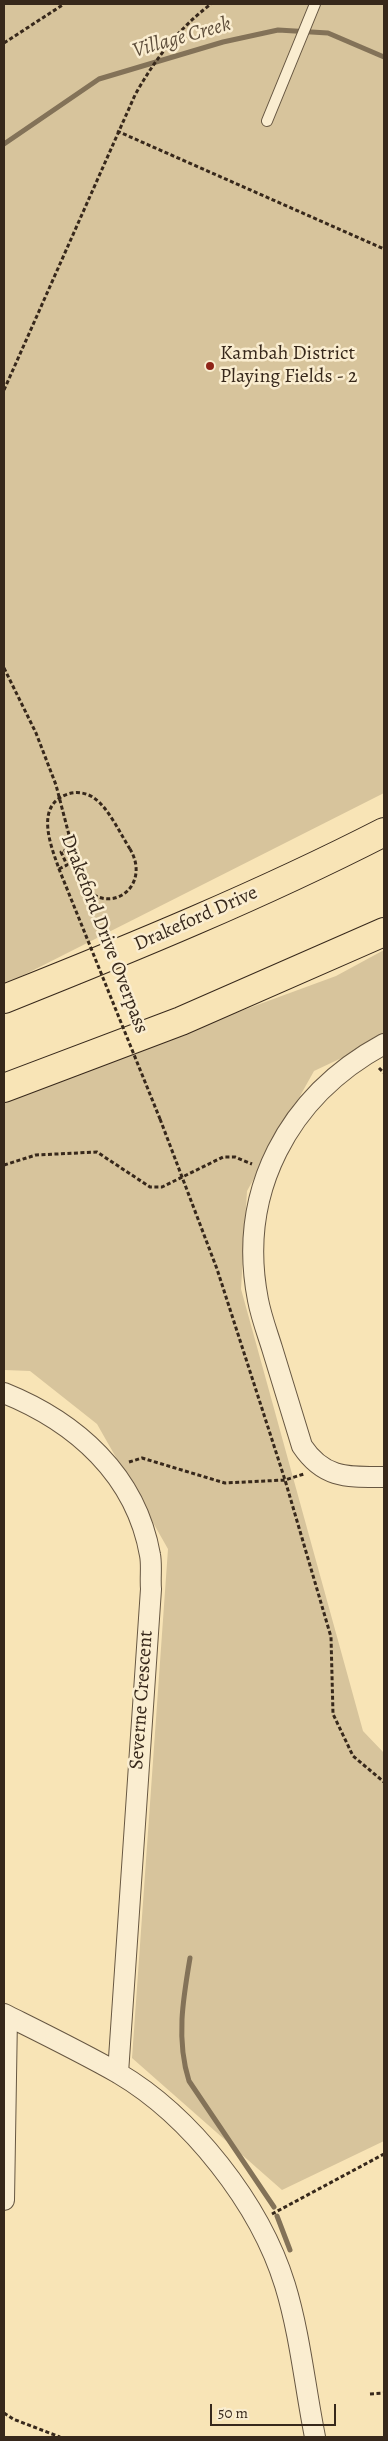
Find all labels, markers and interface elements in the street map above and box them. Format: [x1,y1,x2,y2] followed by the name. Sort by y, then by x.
[130,12,234,64] water label: Village Creek
[220,342,357,389] place label: Kambah District Playing Fields - 2
[204,360,216,372] marker: Kambah District Playing Fields - 2
[55,831,153,1037] street label: Drakeford Drive Overpass
[131,881,261,957] street label: Drakeford Drive
[125,1630,159,1770] street label: Severne Crescent
[213,2394,339,2426] scale bar
[218,2403,248,2423] text: 50 m

